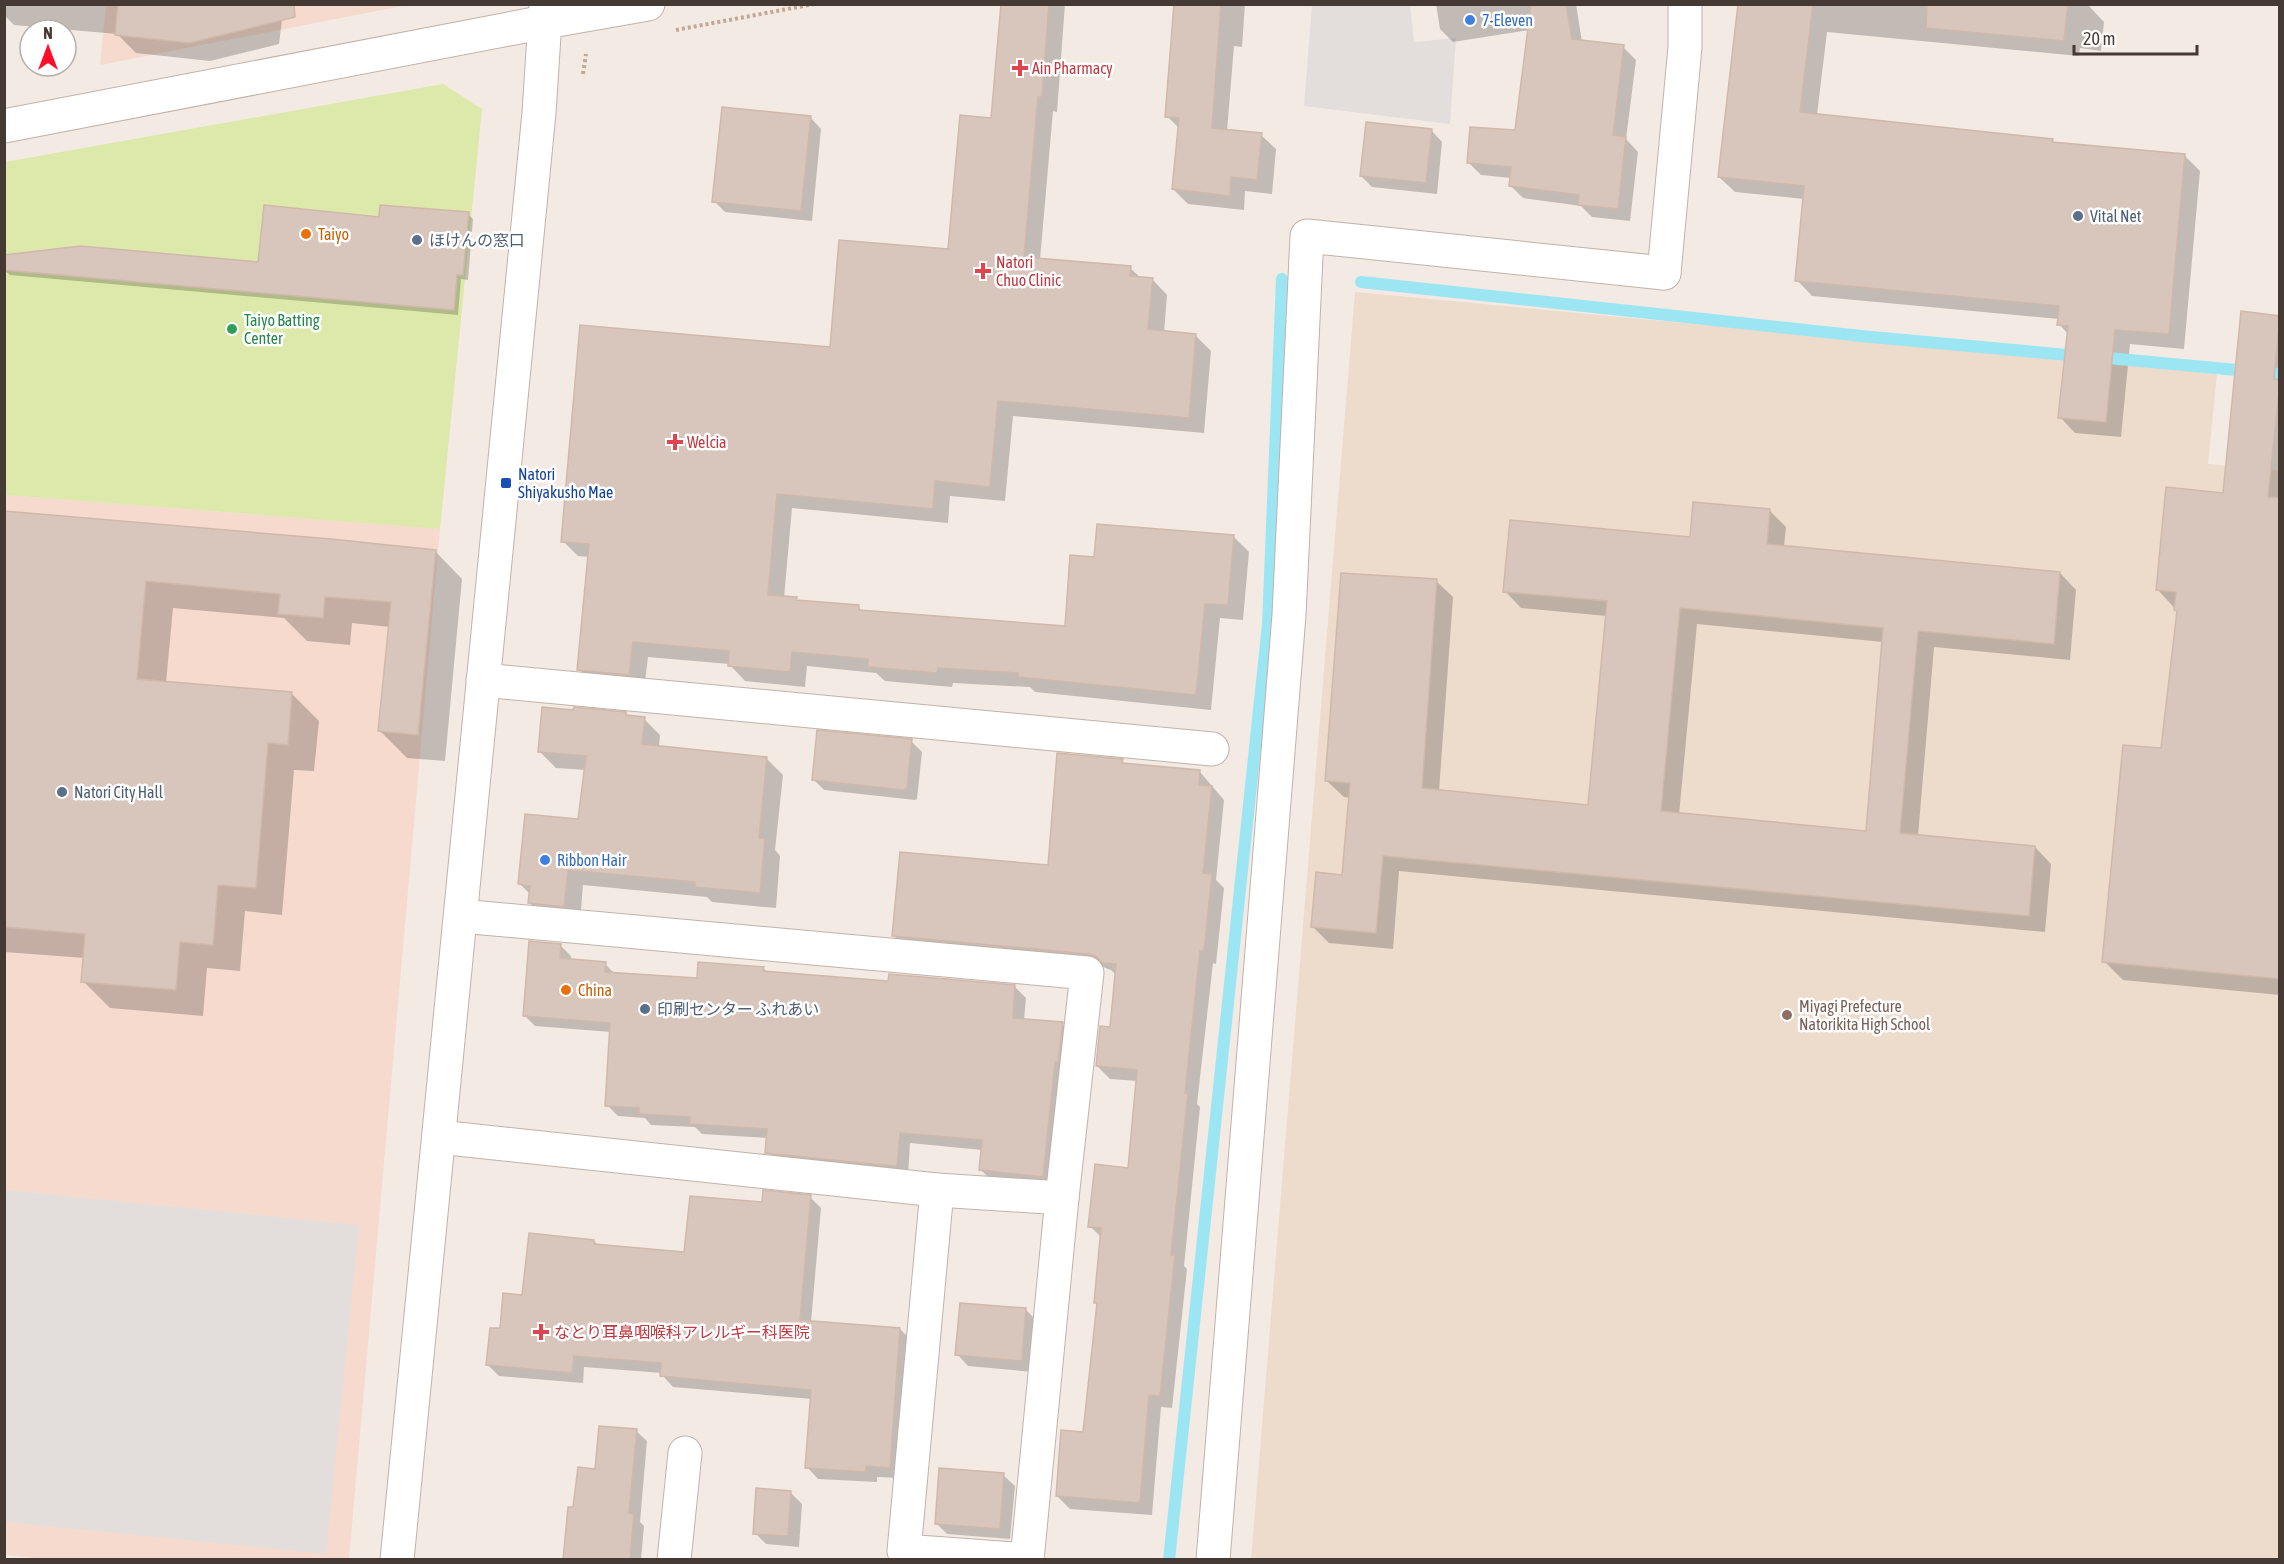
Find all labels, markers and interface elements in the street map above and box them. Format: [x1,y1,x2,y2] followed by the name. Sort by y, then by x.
[1482,11,1533,29] place label: 7-Eleven
[1463,13,1477,27] marker: 7-Eleven
[18,18,78,78] north arrow
[2074,18,2197,56] scale bar
[43,24,53,42] text: N
[2083,28,2115,49] text: 20 m
[1032,59,1113,78] place label: Ain Pharmacy
[1013,61,1027,75] marker: Ain Pharmacy
[2090,207,2142,225] place label: Vital Net
[2071,209,2085,223] marker: Vital Net
[318,225,349,244] place label: Taiyo
[299,227,313,241] marker: Taiyo
[429,231,525,249] place label: ほけんの窓口
[410,233,424,247] marker: ほけんの窓口
[996,253,1061,289] place label: Natori Chuo Clinic
[974,262,992,280] marker: Natori Chuo Clinic
[244,311,320,347] place label: Taiyo Batting Center
[225,322,239,336] marker: Taiyo Batting Center
[687,433,727,451] place label: Welcia
[668,435,682,449] marker: Welcia
[518,465,613,502] place label: Natori Shiyakusho Mae
[499,476,513,490] marker: Natori Shiyakusho Mae
[74,783,164,802] place label: Natori City Hall
[55,785,69,799] marker: Natori City Hall
[557,851,627,869] place label: Ribbon Hair
[538,853,552,867] marker: Ribbon Hair
[578,981,612,999] place label: China
[559,983,573,997] marker: China
[1799,997,1931,1034] place label: Miyagi Prefecture Natorikita High School
[657,1000,819,1018] place label: 印刷センター ふれあい
[638,1002,652,1016] marker: 印刷センター ふれあい
[1780,1008,1794,1022] marker: Miyagi Prefecture Natorikita High School
[532,1323,550,1341] marker: なとり耳鼻咽喉科アレルギー科医院
[554,1323,810,1341] place label: なとり耳鼻咽喉科アレルギー科医院

